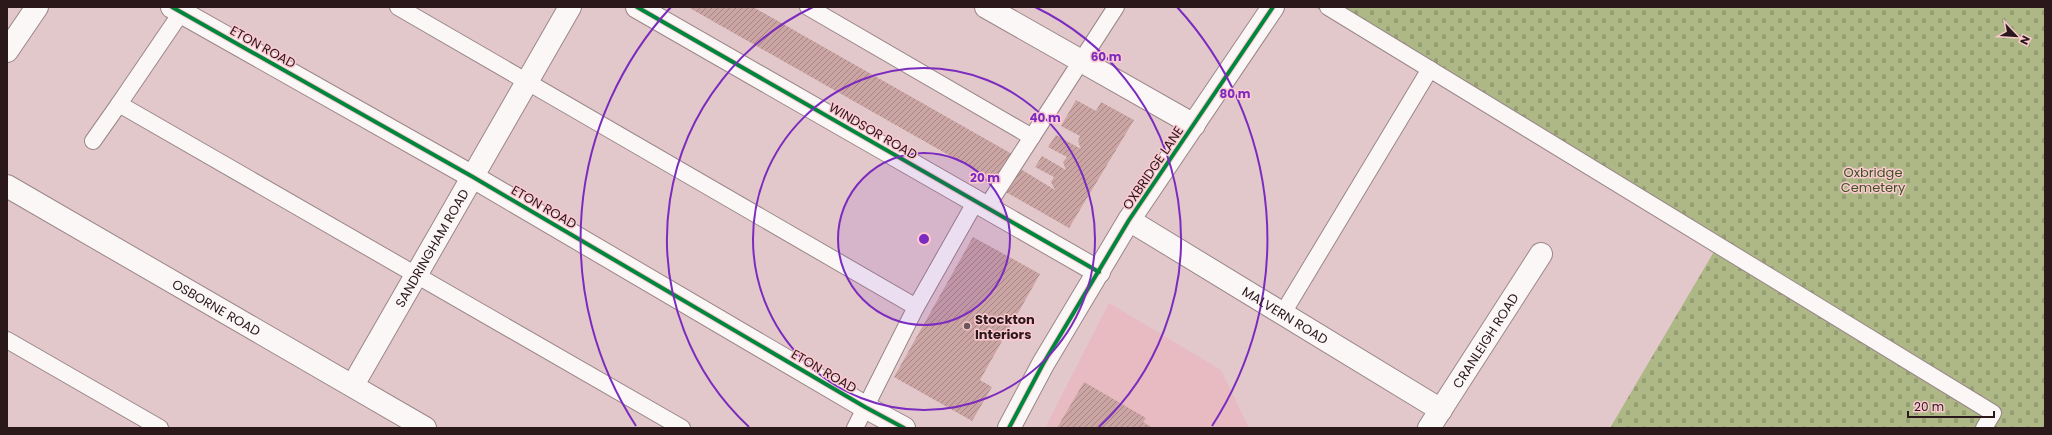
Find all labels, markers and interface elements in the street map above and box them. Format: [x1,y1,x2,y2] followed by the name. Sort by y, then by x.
[1996,16,2036,56] north arrow
[227,21,299,73] street label: ETON ROAD
[2016,33,2034,47] text: N
[1091,48,1122,65] text: 60 m
[1220,85,1251,102] text: 80 m
[825,98,921,164] street label: WINDSOR ROAD
[1029,109,1061,126] text: 40 m
[1118,122,1188,214] street label: OXBRIDGE LANE
[1841,163,1906,197] park label: Oxbridge Cemetery
[970,169,1000,186] text: 20 m
[508,181,580,233] street label: ETON ROAD
[390,185,473,311] street label: SANDRINGHAM ROAD
[917,232,931,246] centre of rings
[169,274,264,340] street label: OSBORNE ROAD
[1239,282,1332,349] street label: MALVERN ROAD
[1448,289,1523,392] street label: CRANLEIGH ROAD
[975,310,1035,344] place label: Stockton Interiors
[962,321,972,331] marker: Stockton Interiors
[788,345,860,397] street label: ETON ROAD
[1908,393,1994,419] scale bar
[1914,398,1944,415] text: 20 m

